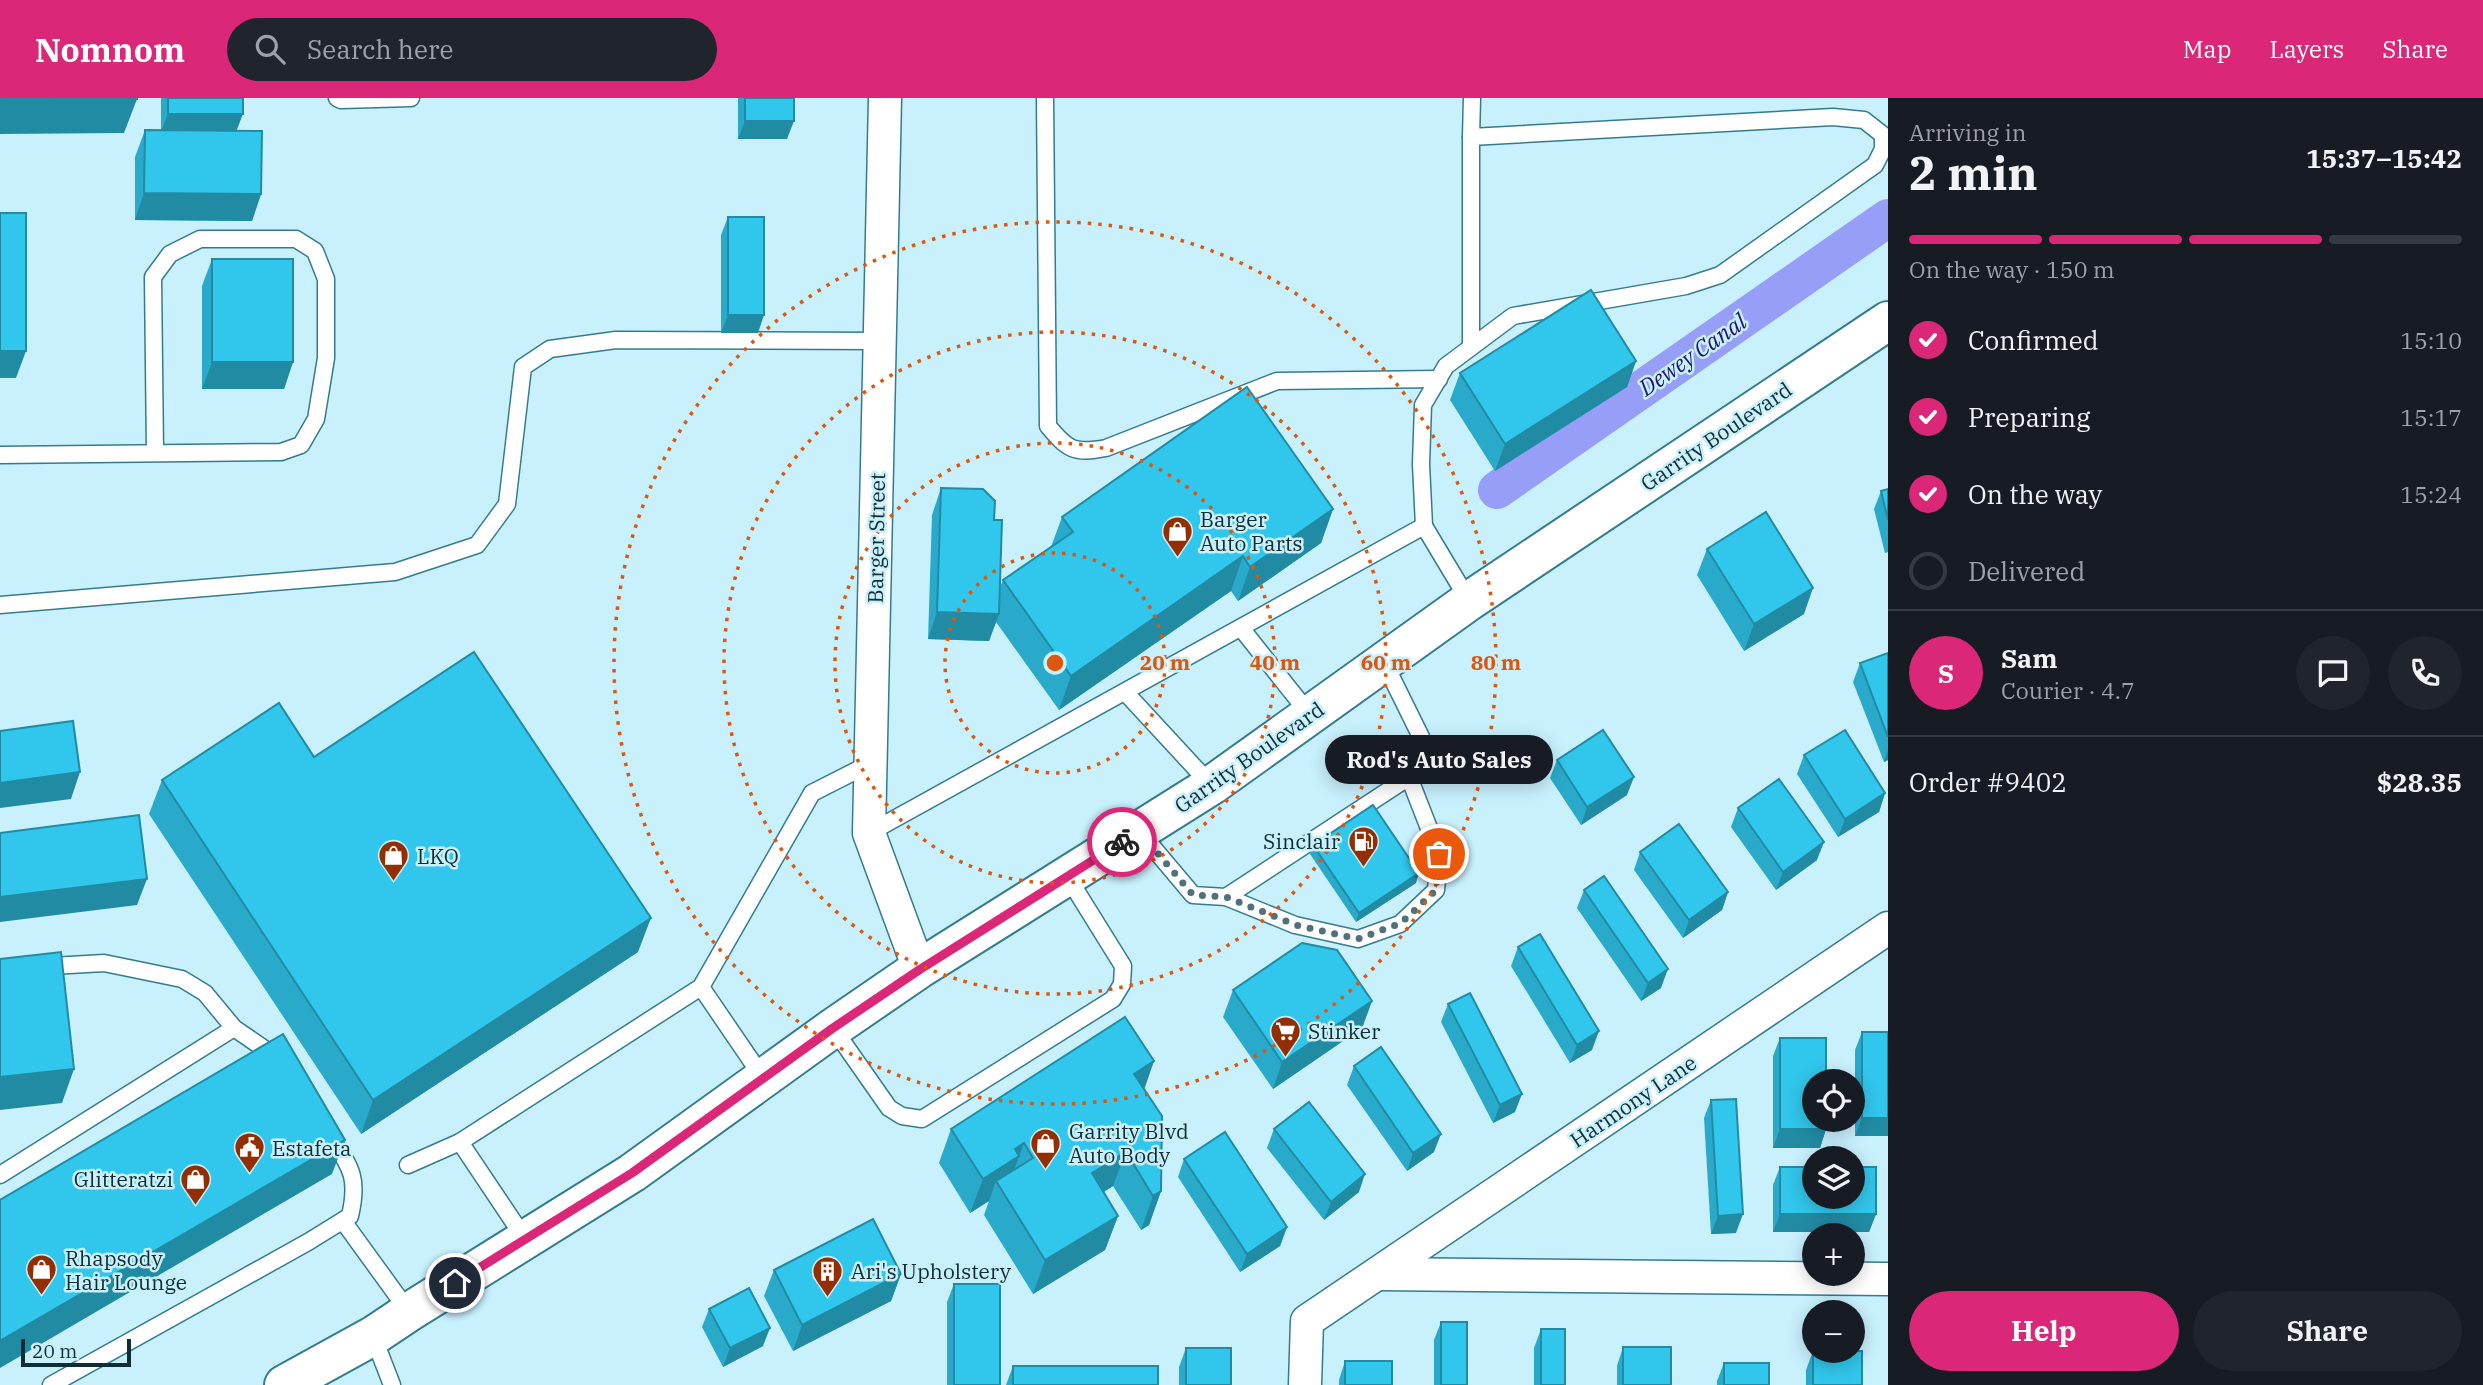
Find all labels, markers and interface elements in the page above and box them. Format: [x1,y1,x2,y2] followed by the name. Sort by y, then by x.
[227,18,717,81] search box
[35,28,185,71] text: Nomnom
[251,30,289,68] icon: search
[307,32,453,66] text: Search here
[2183,33,2231,65] text: Map
[2269,33,2344,65] text: Layers
[2382,33,2448,65] text: Share
[1909,117,2026,147] text: Arriving in
[2306,141,2462,175] text: 15:37–15:42
[1909,143,2038,203] text: 2 min
[1909,254,2115,284] text: On the way · 150 m
[1632,306,1752,403] water label: Dewey Canal
[1909,321,1947,359] icon: check
[1968,323,2099,357] text: Confirmed
[2400,325,2462,355] text: 15:10
[1635,375,1797,497] street label: Garrity Boulevard
[1909,398,1947,436] icon: check
[1968,400,2090,434] text: Preparing
[2400,402,2462,432] text: 15:17
[861,472,891,604] street label: Barger Street
[1909,475,1947,513] icon: check
[1968,477,2102,511] text: On the way
[2400,479,2462,509] text: 15:24
[1200,505,1303,557] place label: Barger Auto Parts
[1160,514,1194,558] shop icon: Barger Auto Parts
[1968,554,2085,588] text: Delivered
[2296,636,2370,710] button: chat
[2388,636,2462,710] button: phone
[2001,641,2057,675] text: Sam
[1140,648,1190,676] text: 20 m
[1250,648,1300,676] text: 40 m
[1361,648,1411,676] text: 60 m
[1471,648,1521,676] text: 80 m
[1043,651,1067,675] centre of rings
[1938,656,1954,690] text: S
[2001,675,2135,705] text: Courier · 4.7
[1169,695,1330,819] street label: Garrity Boulevard
[1325,735,1553,784] callout: Rod's Auto Sales
[1346,744,1532,774] text: Rod's Auto Sales
[1909,765,2067,799] text: Order #9402
[2377,765,2462,799] text: $28.35
[1087,807,1157,877] courier
[1103,823,1141,861] icon: bike
[1346,824,1380,868] fuel station icon: Sinclair
[1409,824,1469,884] pin
[1263,827,1341,855] place label: Sinclair
[1420,835,1458,873] icon: bag
[377,839,411,883] shop icon: LKQ
[417,842,459,870] place label: LKQ
[1268,1014,1302,1058] supermarket icon: Stinker
[1308,1017,1381,1045] place label: Stinker
[1564,1048,1702,1154] street label: Harmony Lane
[1802,1069,1865,1363] map controls
[1802,1069,1865,1132] button: locate
[1069,1117,1189,1169] place label: Garrity Blvd Auto Body
[1029,1126,1063,1170] shop icon: Garrity Blvd Auto Body
[232,1131,266,1175] public building icon: Estafeta
[272,1134,352,1162] place label: Estafeta
[1802,1146,1865,1209] button: layers
[179,1162,213,1206] shop icon: Glitteratzi
[74,1165,173,1193] place label: Glitteratzi
[1802,1223,1865,1286] button: +
[65,1244,187,1296] place label: Rhapsody Hair Lounge
[25,1253,59,1297] shop icon: Rhapsody Hair Lounge
[425,1253,485,1313] pin
[811,1254,845,1298] building icon: Ari's Upholstery
[851,1257,1012,1285] place label: Ari's Upholstery
[436,1264,474,1302] icon: home
[1909,1291,2179,1371] button: Help
[2193,1291,2462,1371] button: Share
[1802,1300,1865,1363] button: −
[21,1336,131,1368] scale bar
[32,1339,77,1363] text: 20 m

